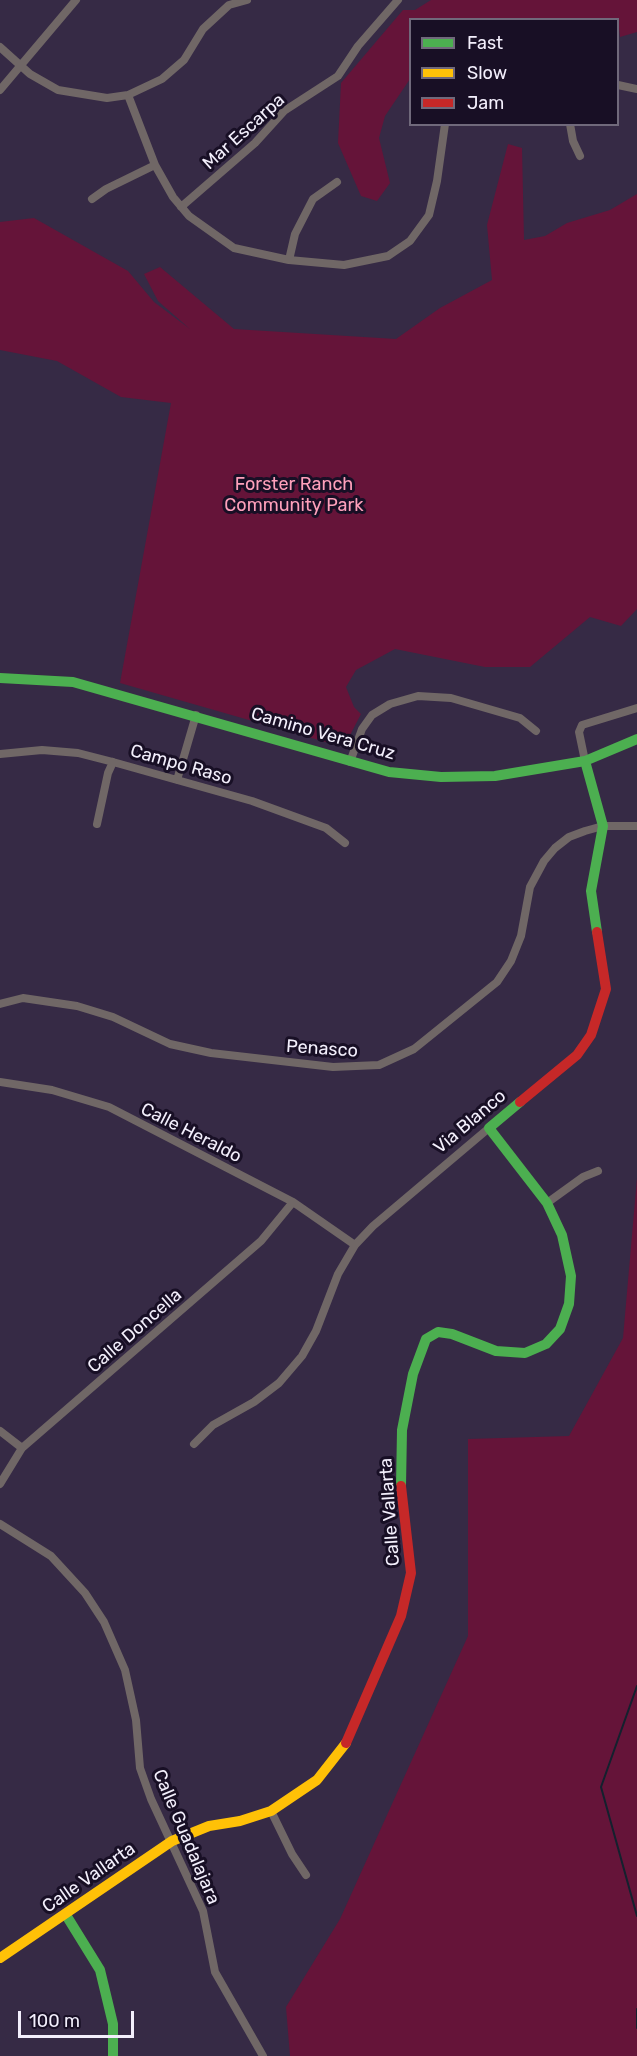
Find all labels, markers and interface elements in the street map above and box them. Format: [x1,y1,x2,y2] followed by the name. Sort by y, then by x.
[409,18,619,126] legend
[467,32,503,54] text: Fast
[467,62,507,84] text: Slow
[199,90,289,174] street label: Mar Escarpa
[467,92,504,114] text: Jam
[224,474,364,516] park label: Forster Ranch Community Park
[249,703,397,765] street label: Camino Vera Cruz
[128,740,234,790] street label: Campo Raso
[285,1036,359,1062] street label: Penasco
[429,1085,511,1159] street label: Via Blanco
[137,1098,245,1168] street label: Calle Heraldo
[84,1284,186,1378] street label: Calle Doncella
[375,1457,405,1567] street label: Calle Vallarta
[148,1766,224,1908] street label: Calle Guadalajara
[38,1838,140,1918] street label: Calle Vallarta
[21,1999,136,2037] scale bar
[29,2010,80,2032] text: 100 m

